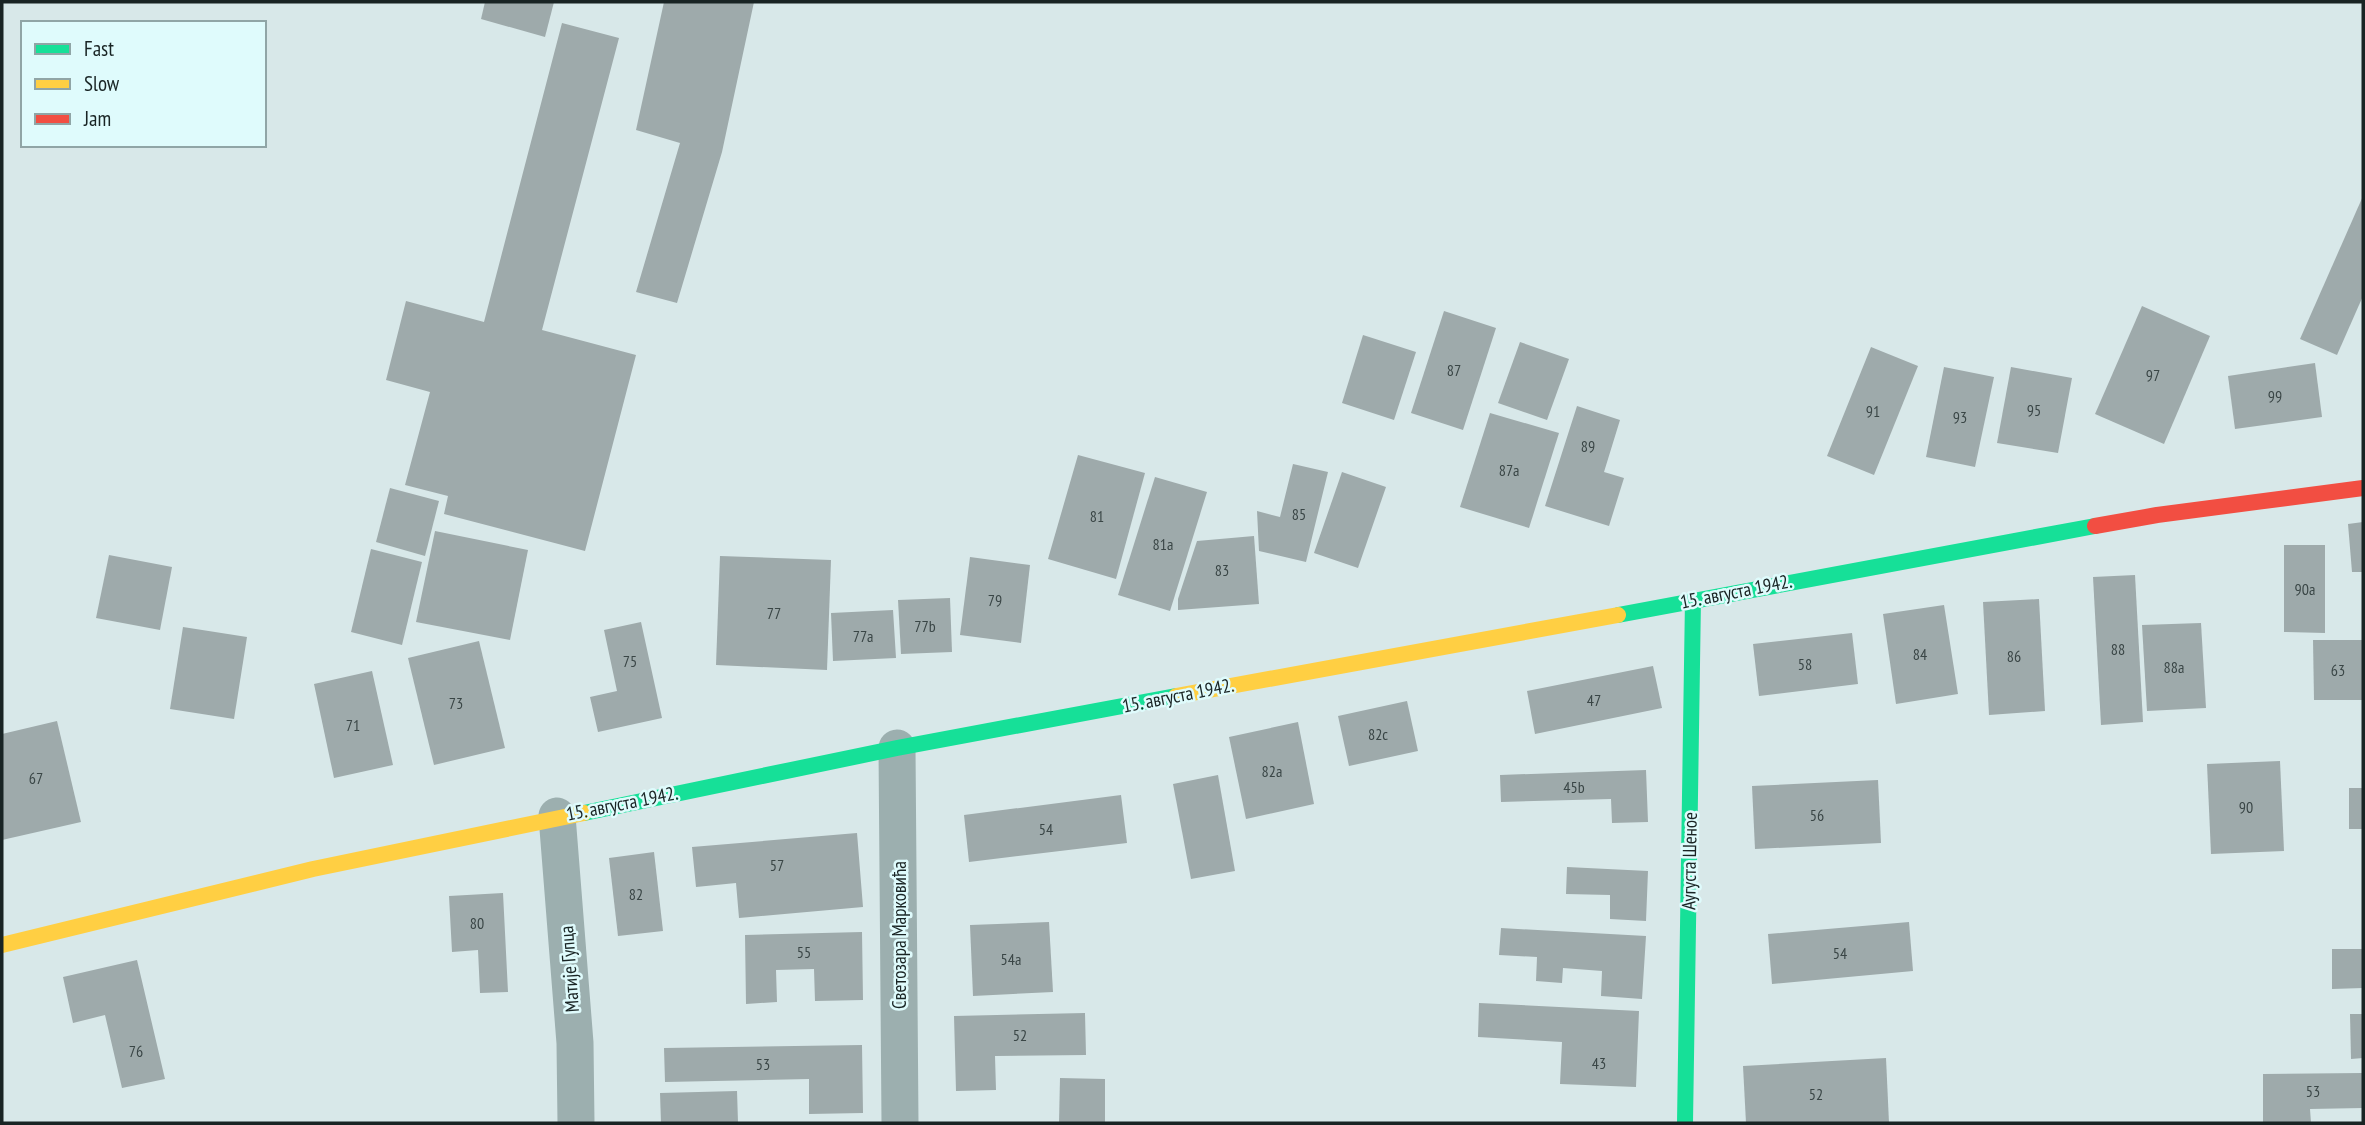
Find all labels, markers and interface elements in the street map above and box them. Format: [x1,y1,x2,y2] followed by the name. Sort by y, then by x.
[21,21,266,147] legend
[84,35,114,62] text: Fast
[84,70,120,97] text: Slow
[83,105,111,132] text: Jam
[1447,360,1461,380] house number: 87
[2146,365,2160,385] house number: 97
[2268,386,2282,406] house number: 99
[2027,400,2041,420] house number: 95
[1866,401,1880,421] house number: 91
[1953,407,1967,427] house number: 93
[1581,436,1595,456] house number: 89
[1499,460,1519,480] house number: 87a
[1292,504,1306,524] house number: 85
[1090,506,1104,526] house number: 81
[1153,534,1173,554] house number: 81a
[1215,560,1229,580] house number: 83
[1678,568,1794,614] street label: 15. августа 1942.
[2295,579,2315,599] house number: 90a
[988,590,1002,610] house number: 79
[767,603,781,623] house number: 77
[914,616,936,636] house number: 77b
[853,626,873,646] house number: 77a
[2111,639,2125,659] house number: 88
[1913,644,1927,664] house number: 84
[2007,646,2021,666] house number: 86
[623,651,637,671] house number: 75
[1798,654,1812,674] house number: 58
[2164,657,2184,677] house number: 88a
[2331,660,2345,680] house number: 63
[1120,672,1236,718] street label: 15. августа 1942.
[1587,690,1601,710] house number: 47
[449,693,463,713] house number: 73
[346,715,360,735] house number: 71
[1368,724,1388,744] house number: 82c
[1262,761,1282,781] house number: 82a
[29,768,43,788] house number: 67
[1563,777,1585,797] house number: 45b
[564,780,680,826] street label: 15. августа 1942.
[2239,797,2253,817] house number: 90
[1810,805,1824,825] house number: 56
[1676,812,1702,910] street label: Аугуста Шеное
[1039,819,1053,839] house number: 54
[770,855,784,875] house number: 57
[887,861,911,1009] street label: Светозара Марковића
[629,884,643,904] house number: 82
[470,913,484,933] house number: 80
[554,925,584,1013] street label: Матије Гупца
[797,942,811,962] house number: 55
[1833,943,1847,963] house number: 54
[1001,949,1021,969] house number: 54a
[1013,1025,1027,1045] house number: 52
[129,1041,143,1061] house number: 76
[1592,1053,1606,1073] house number: 43
[756,1054,770,1074] house number: 53
[2306,1081,2320,1101] house number: 53
[1809,1084,1823,1104] house number: 52

